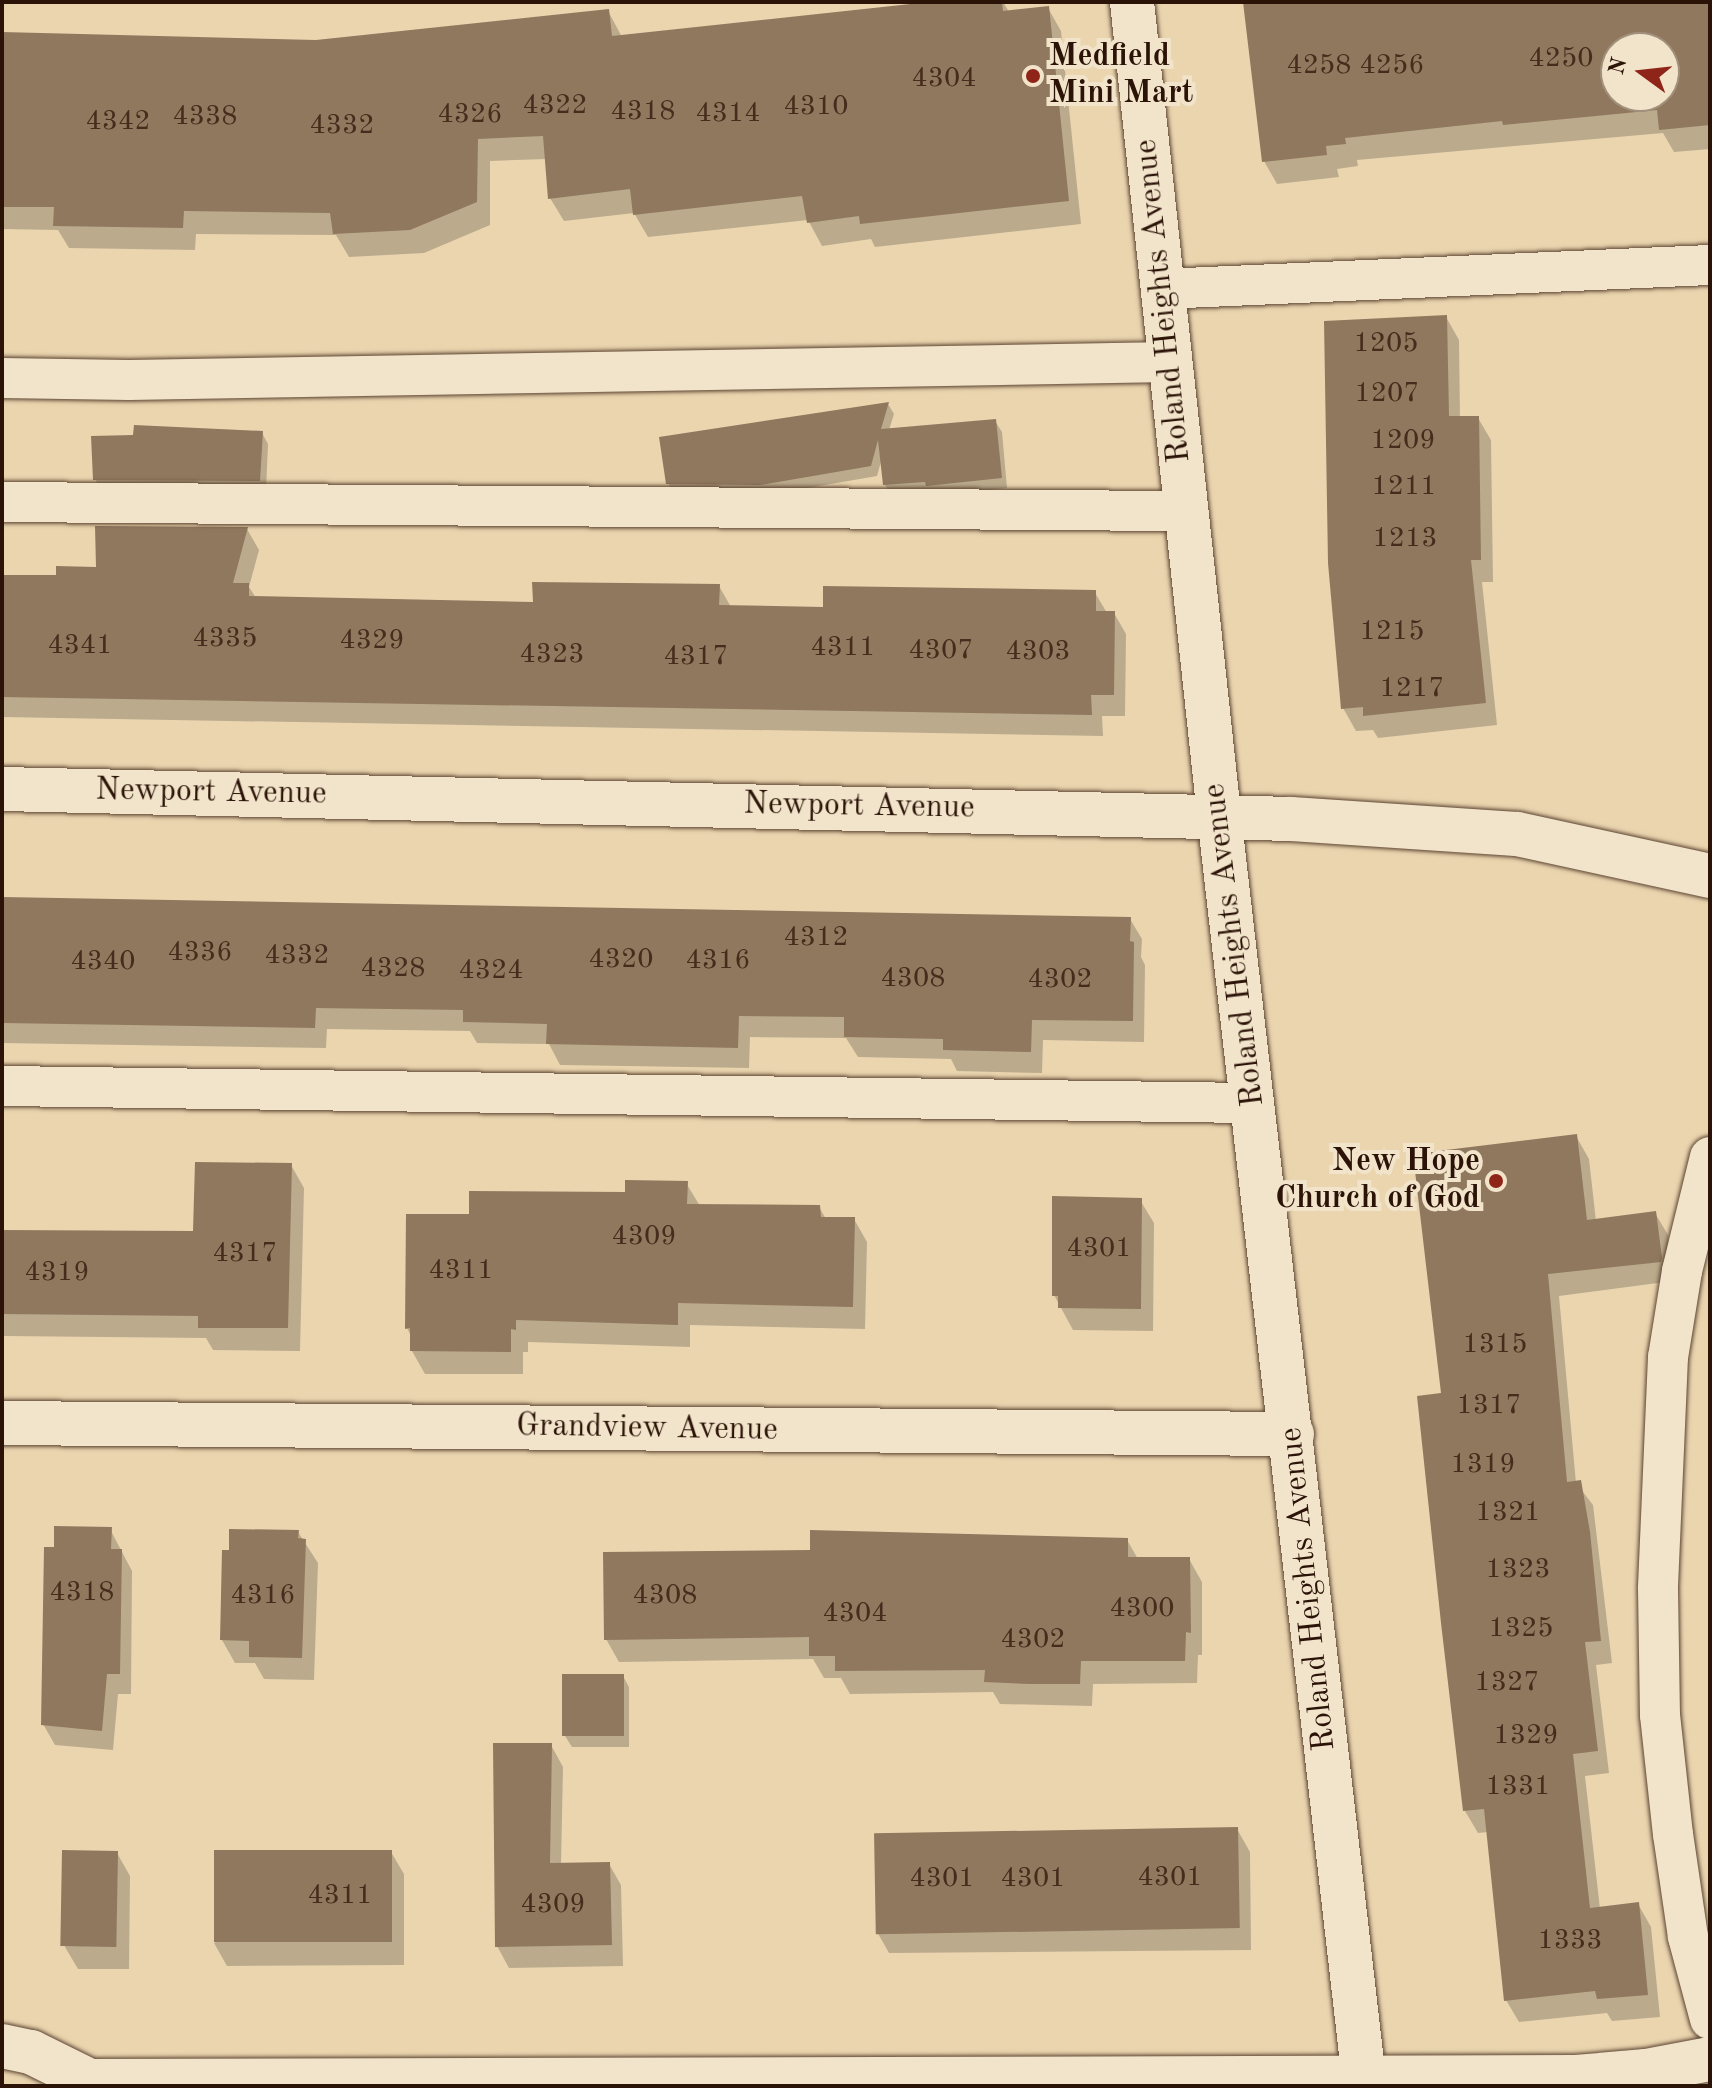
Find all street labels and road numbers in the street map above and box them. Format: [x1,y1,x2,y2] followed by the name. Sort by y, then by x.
[1128,137,1200,465] street label: Roland Heights Avenue
[95,772,327,814] street label: Newport Avenue
[1196,781,1274,1109] street label: Roland Heights Avenue
[743,786,975,828] street label: Newport Avenue
[516,1408,778,1450] street label: Grandview Avenue
[1273,1425,1345,1753] street label: Roland Heights Avenue

